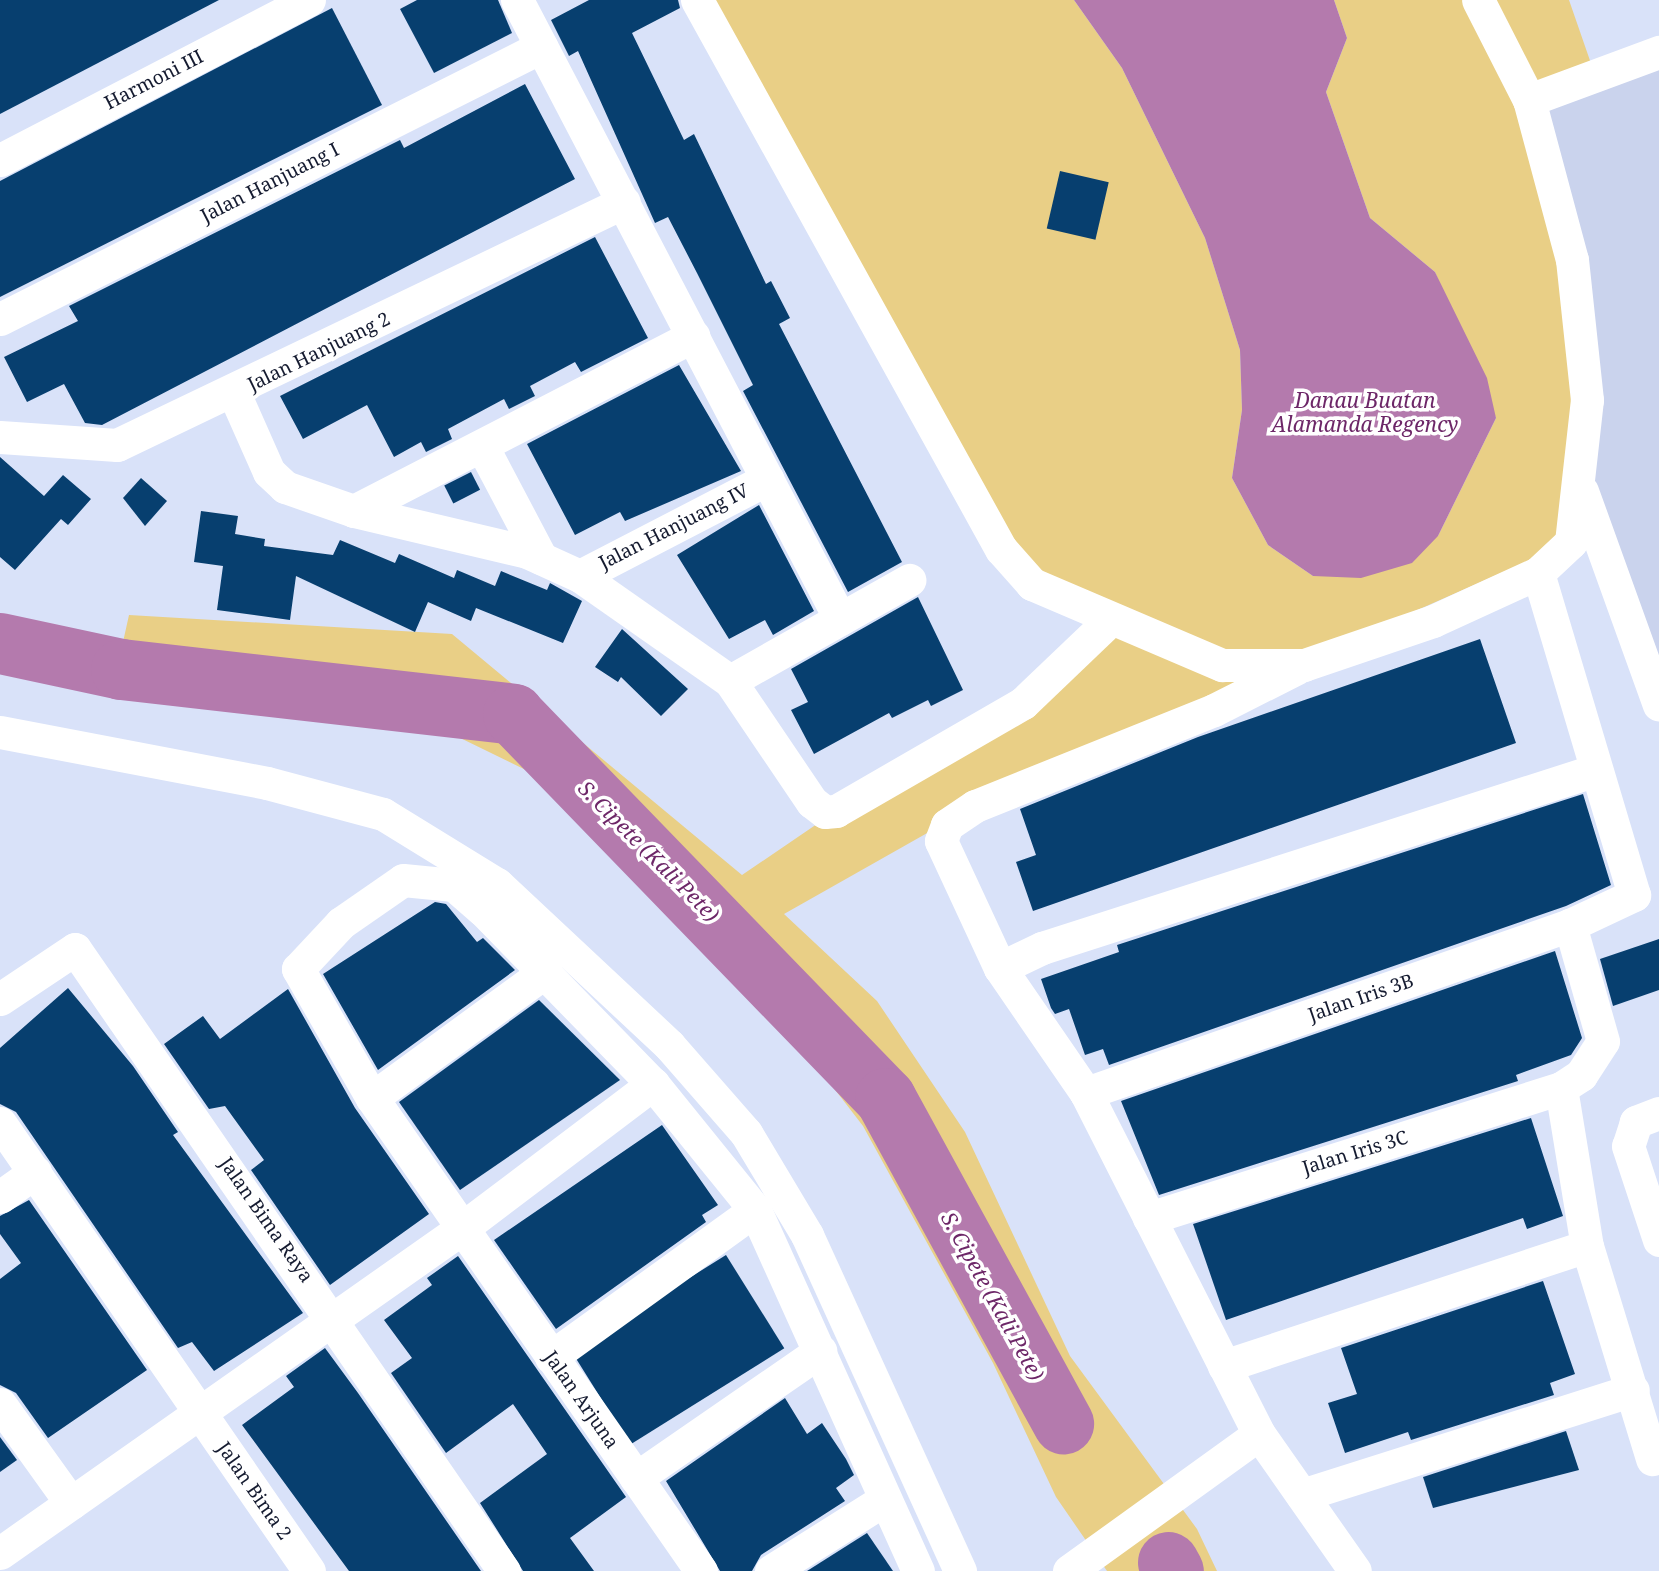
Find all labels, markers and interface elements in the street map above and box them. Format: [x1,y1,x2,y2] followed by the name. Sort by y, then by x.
[101,45,207,115] street label: Harmoni III
[197,138,343,228] street label: Jalan Hanjuang I
[244,308,394,396] street label: Jalan Hanjuang 2
[1272,387,1458,437] water label: Danau Buatan Alamanda Regency
[595,479,753,575] street label: Jalan Hanjuang IV
[573,775,725,927] water label: S. Cipete (Kali Pete)
[1305,969,1417,1027] street label: Jalan Iris 3B
[1300,1126,1410,1180] street label: Jalan Iris 3C
[214,1153,318,1287] street label: Jalan Bima Raya
[936,1207,1050,1385] water label: S. Cipete (Kali Pete)
[539,1347,623,1453] street label: Jalan Arjuna
[212,1438,296,1544] street label: Jalan Bima 2

